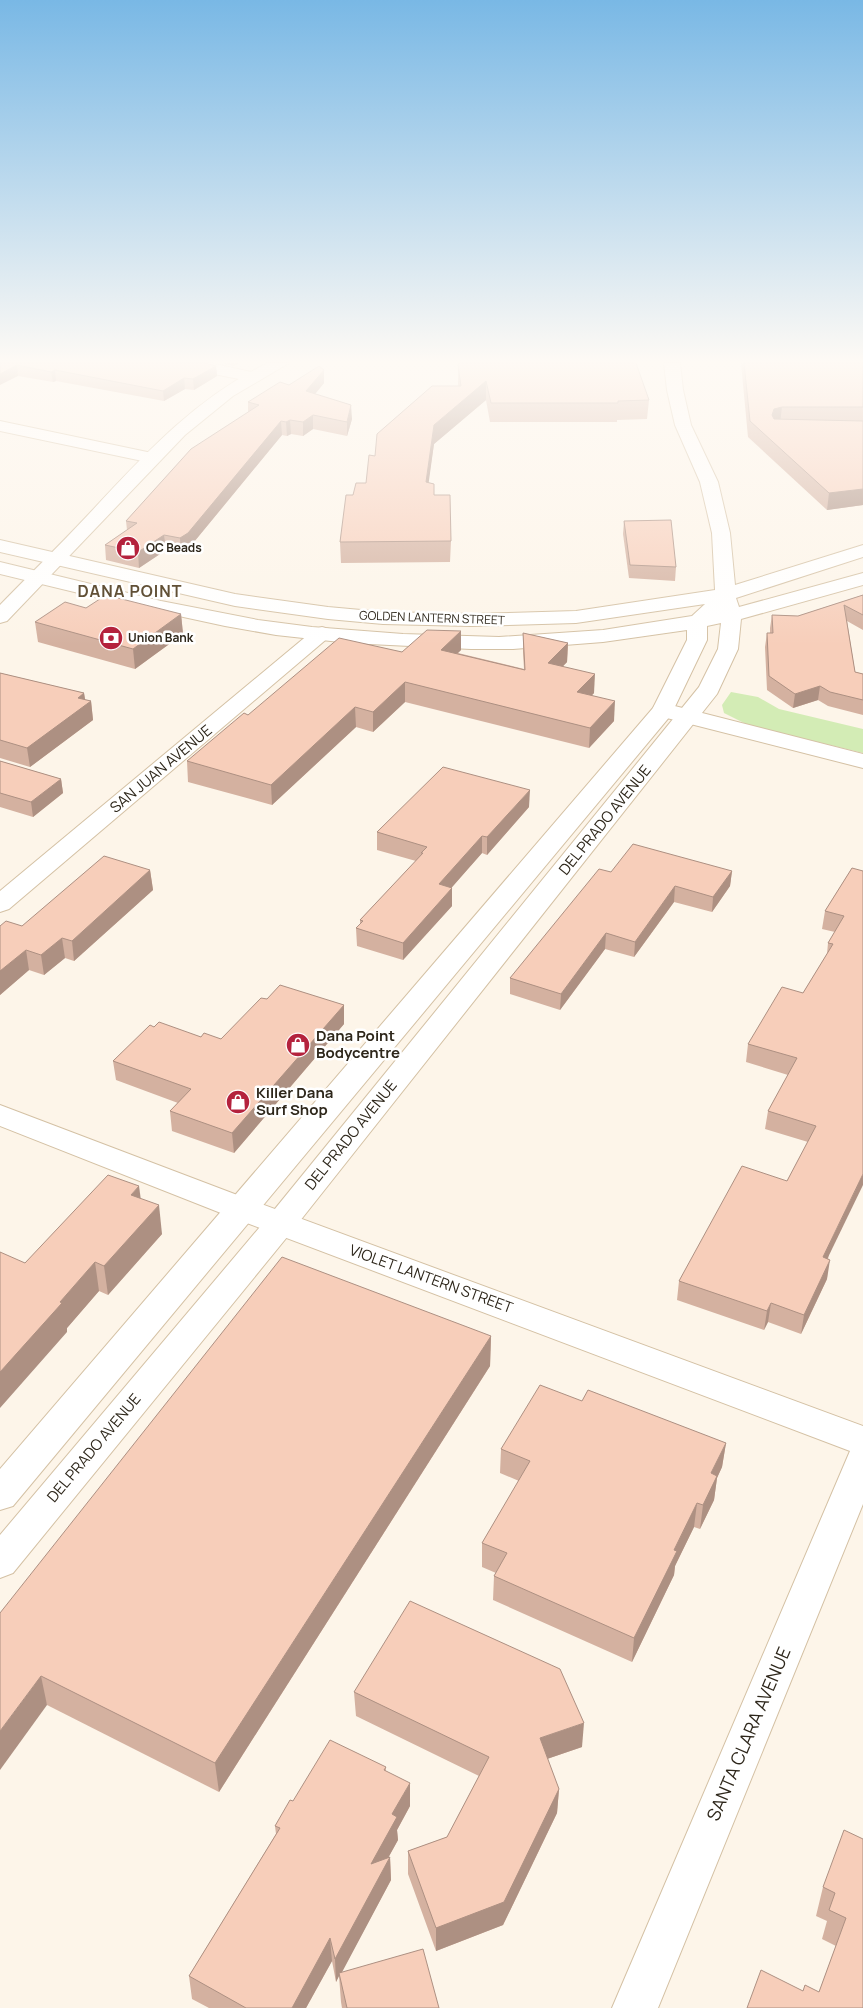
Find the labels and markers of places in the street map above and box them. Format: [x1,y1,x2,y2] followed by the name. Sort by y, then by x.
[115,535,141,561] shop icon: OC Beads
[146,539,202,556] place label: OC Beads
[98,625,124,651] bank icon: Union Bank
[128,629,194,646] place label: Union Bank
[316,1025,400,1063] place label: Dana Point Bodycentre
[285,1032,311,1058] shop icon: Dana Point Bodycentre
[256,1082,334,1120] place label: Killer Dana Surf Shop
[225,1089,251,1115] shop icon: Killer Dana Surf Shop

